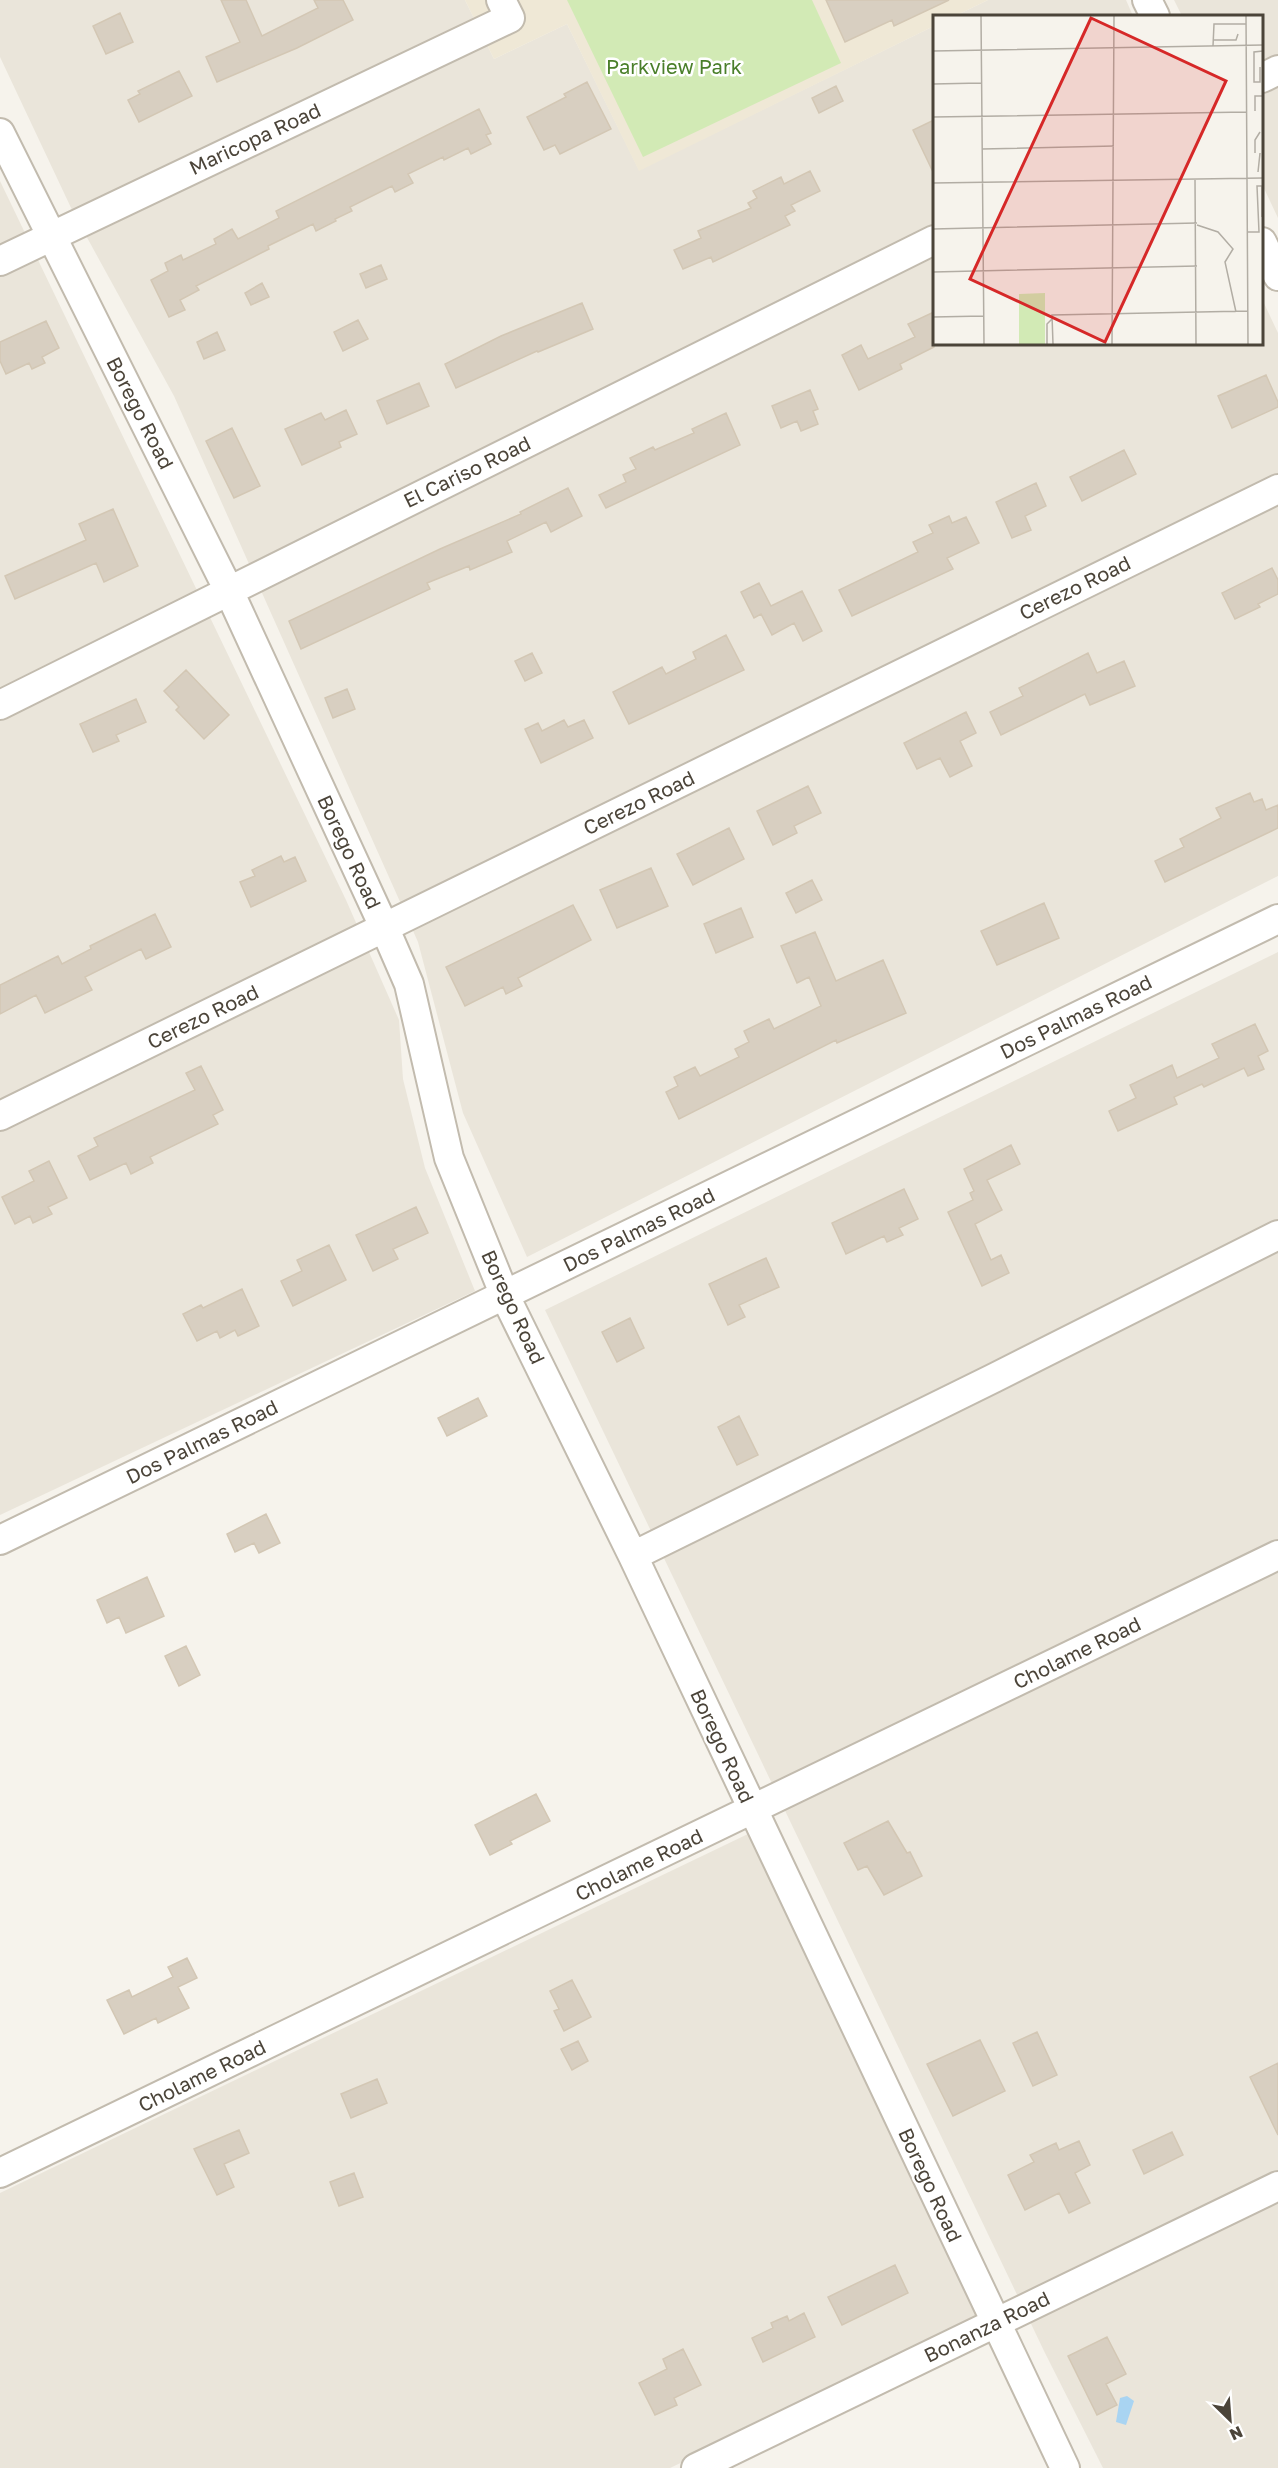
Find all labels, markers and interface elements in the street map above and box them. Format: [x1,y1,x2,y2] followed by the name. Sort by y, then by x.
[933,15,1263,345] inset map
[606,54,742,78] park label: Parkview Park
[185,97,324,179] street label: Maricopa Road
[102,352,179,473] street label: Borego Road
[399,430,534,512] street label: El Cariso Road
[1015,550,1134,624] street label: Cerezo Road
[579,765,698,839] street label: Cerezo Road
[313,791,387,912] street label: Borego Road
[996,969,1155,1063] street label: Dos Palmas Road
[143,979,262,1053] street label: Cerezo Road
[559,1182,718,1276] street label: Dos Palmas Road
[477,1246,551,1367] street label: Borego Road
[122,1394,281,1488] street label: Dos Palmas Road
[1009,1611,1144,1693] street label: Cholame Road
[686,1685,760,1806] street label: Borego Road
[571,1823,706,1905] street label: Cholame Road
[134,2034,269,2116] street label: Cholame Road
[894,2124,968,2245] street label: Borego Road
[920,2285,1053,2367] street label: Bonanza Road
[1200,2390,1260,2450] north arrow
[1227,2422,1246,2445] text: N

